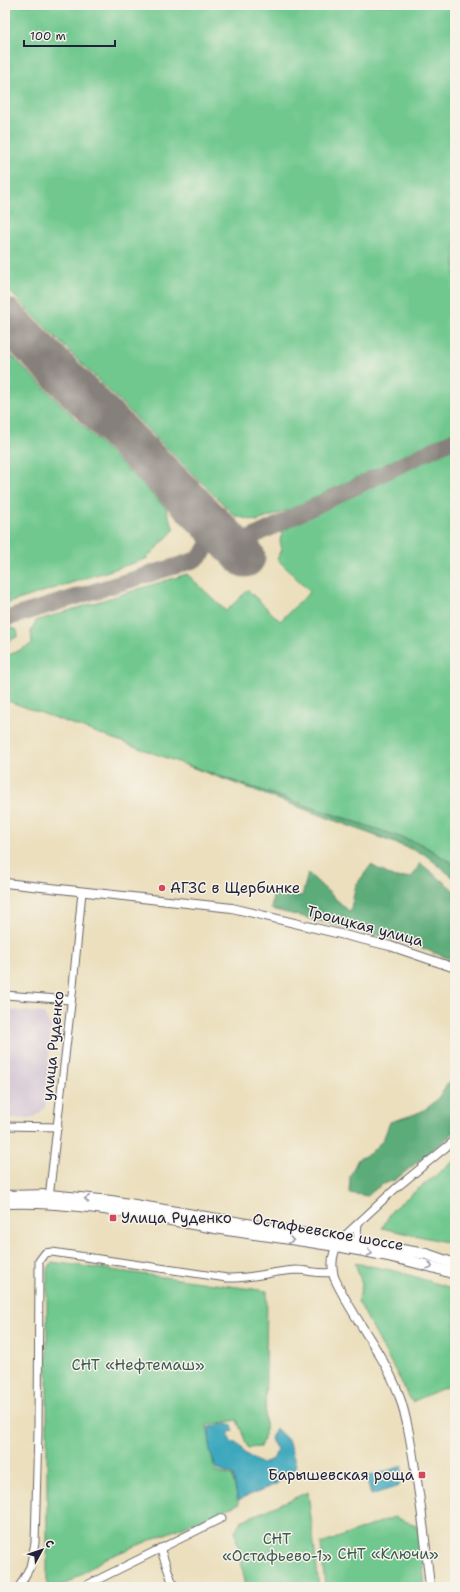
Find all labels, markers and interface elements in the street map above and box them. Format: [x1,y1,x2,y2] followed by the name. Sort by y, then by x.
[24,22,115,48] scale bar
[30,28,66,44] text: 100 m
[170,878,300,898] place label: АГЗС в Щербинке
[157,883,167,893] marker: АГЗС в Щербинке
[305,901,426,951] street label: Троицкая улица
[37,990,69,1102] street label: улица Руденко
[84,1194,90,1203] one-way arrow
[121,1208,232,1228] place label: Улица Руденко
[251,1209,405,1255] street label: Остафьевское шоссе
[108,1213,118,1223] marker: Улица Руденко
[288,1235,294,1244] one-way arrow
[367,1249,374,1257] one-way arrow
[427,1261,434,1269] one-way arrow
[72,1355,204,1375] park label: СНТ «Нефтемаш»
[268,1465,415,1485] place label: Барышевская роща
[417,1470,427,1480] marker: Барышевская роща
[222,1529,332,1566] park label: СНТ «Остафьево-1»
[22,1530,62,1570] north arrow
[41,1536,57,1551] text: С
[338,1544,438,1564] park label: СНТ «Ключи»

